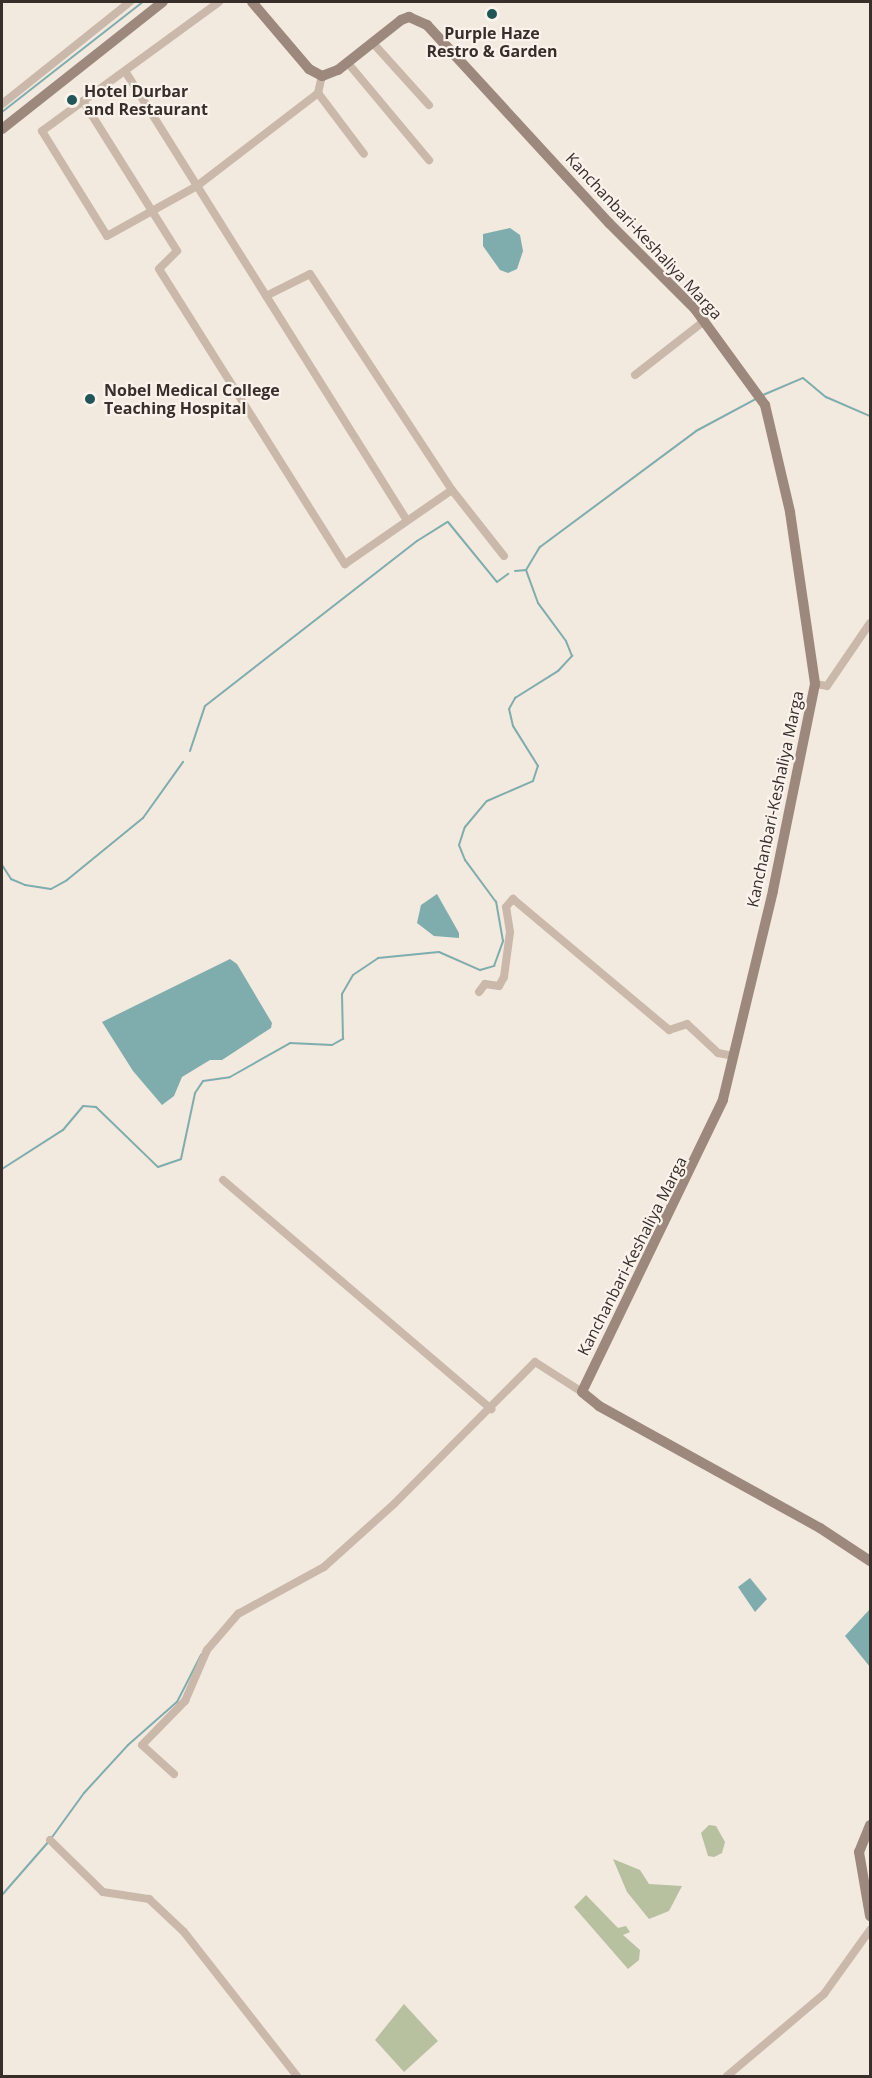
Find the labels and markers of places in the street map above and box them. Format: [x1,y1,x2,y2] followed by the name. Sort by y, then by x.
[485,7,499,21] marker: Purple Haze Restro & Garden
[426,23,558,61] place label: Purple Haze Restro & Garden
[84,81,208,119] place label: Hotel Durbar and Restaurant
[65,93,79,107] marker: Hotel Durbar and Restaurant
[104,380,280,418] place label: Nobel Medical College Teaching Hospital
[81,390,99,408] marker: Nobel Medical College Teaching Hospital

